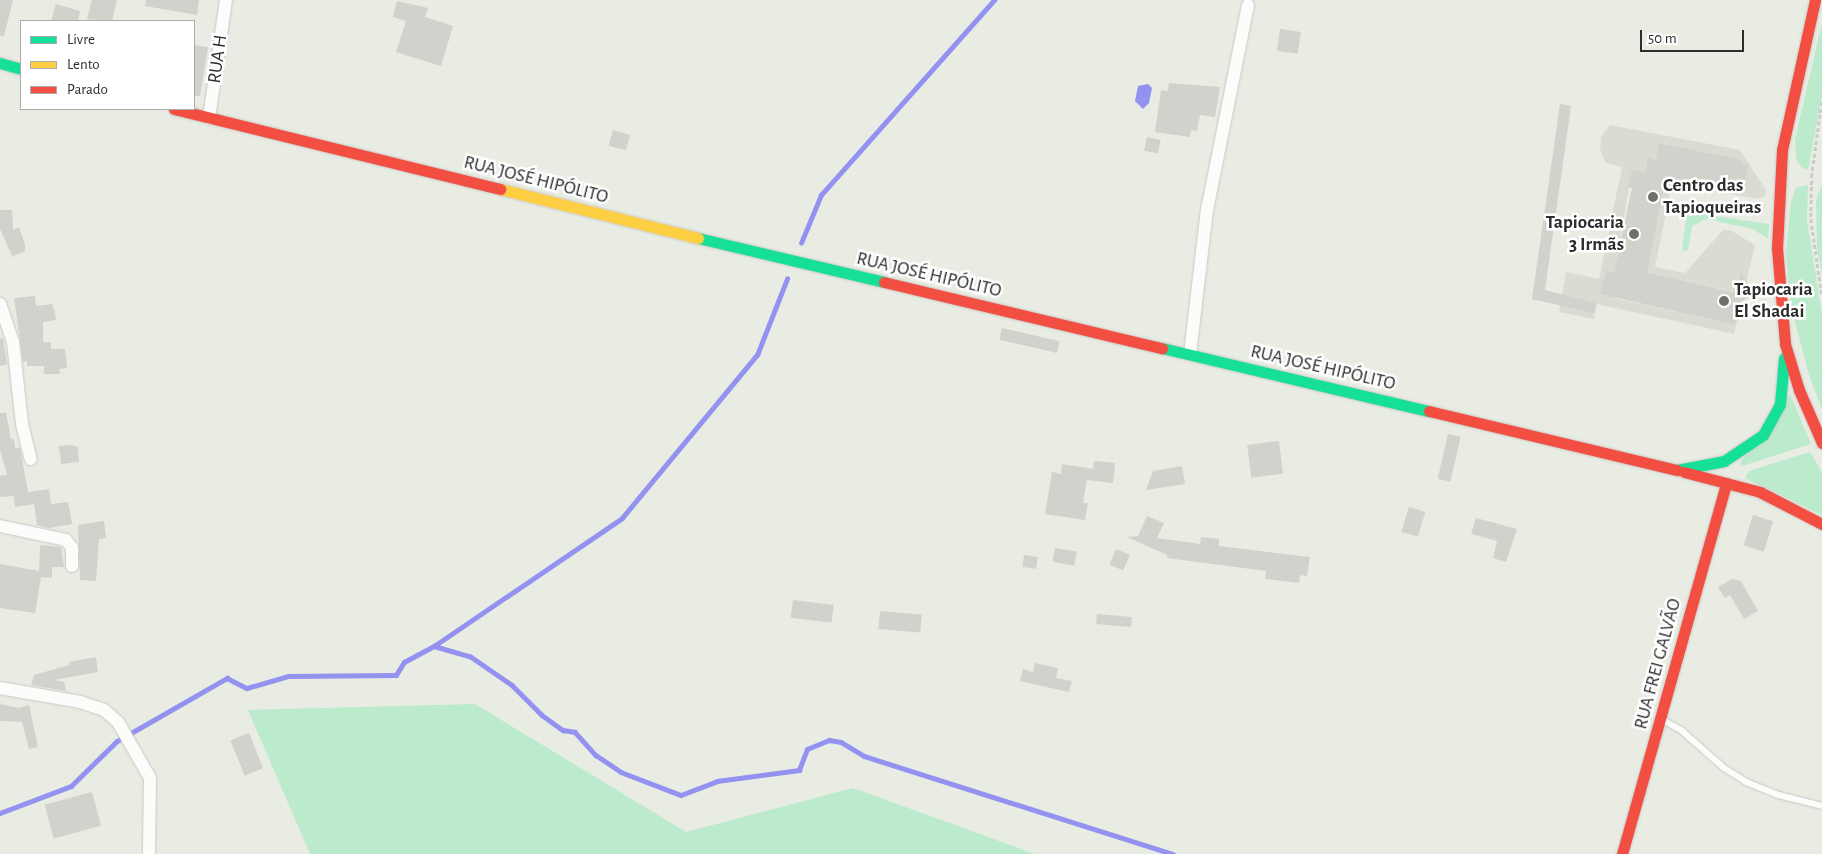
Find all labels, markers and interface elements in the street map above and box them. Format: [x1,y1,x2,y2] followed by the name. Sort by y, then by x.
[20,20,195,110] legend
[1642,20,1746,52] scale bar
[1648,31,1677,46] text: 50 m
[67,32,95,47] text: Livre
[203,33,233,85] street label: RUA H
[67,57,100,72] text: Lento
[67,82,108,97] text: Parado
[461,151,611,209] street label: RUA JOSÉ HIPÓLITO
[1663,175,1761,219] place label: Centro das Tapioqueiras
[1647,191,1659,203] marker: Centro das Tapioqueiras
[1545,212,1624,256] place label: Tapiocaria 3 Irmãs
[1628,228,1640,240] marker: Tapiocaria 3 Irmãs
[854,247,1004,303] street label: RUA JOSÉ HIPÓLITO
[1734,279,1813,323] place label: Tapiocaria El Shadai
[1718,295,1730,307] marker: Tapiocaria El Shadai
[1248,340,1398,396] street label: RUA JOSÉ HIPÓLITO
[1630,596,1686,732] street label: RUA FREI GALVÃO

